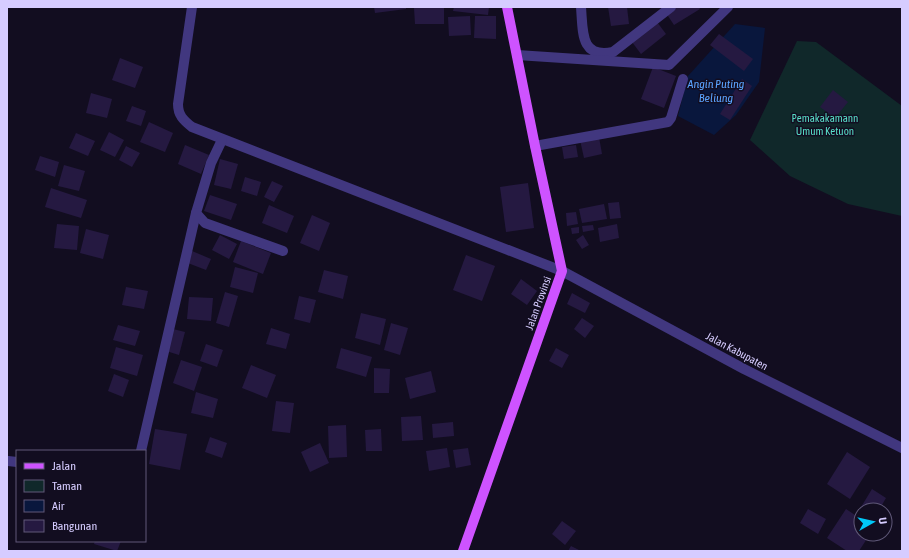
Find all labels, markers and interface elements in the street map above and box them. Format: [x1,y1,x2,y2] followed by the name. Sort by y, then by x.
[687,77,745,105] water label: Angin Puting Beliung
[792,112,858,137] park label: Pemakakamann Umum Ketuon
[523,275,553,331] street label: Jalan Provinsi
[704,330,770,372] street label: Jalan Kabupaten
[16,450,146,542] legend
[52,459,76,473] text: Jalan
[52,479,82,493] text: Taman
[52,499,65,513] text: Air
[853,502,893,542] north arrow
[877,517,889,525] text: U
[52,519,97,533] text: Bangunan

